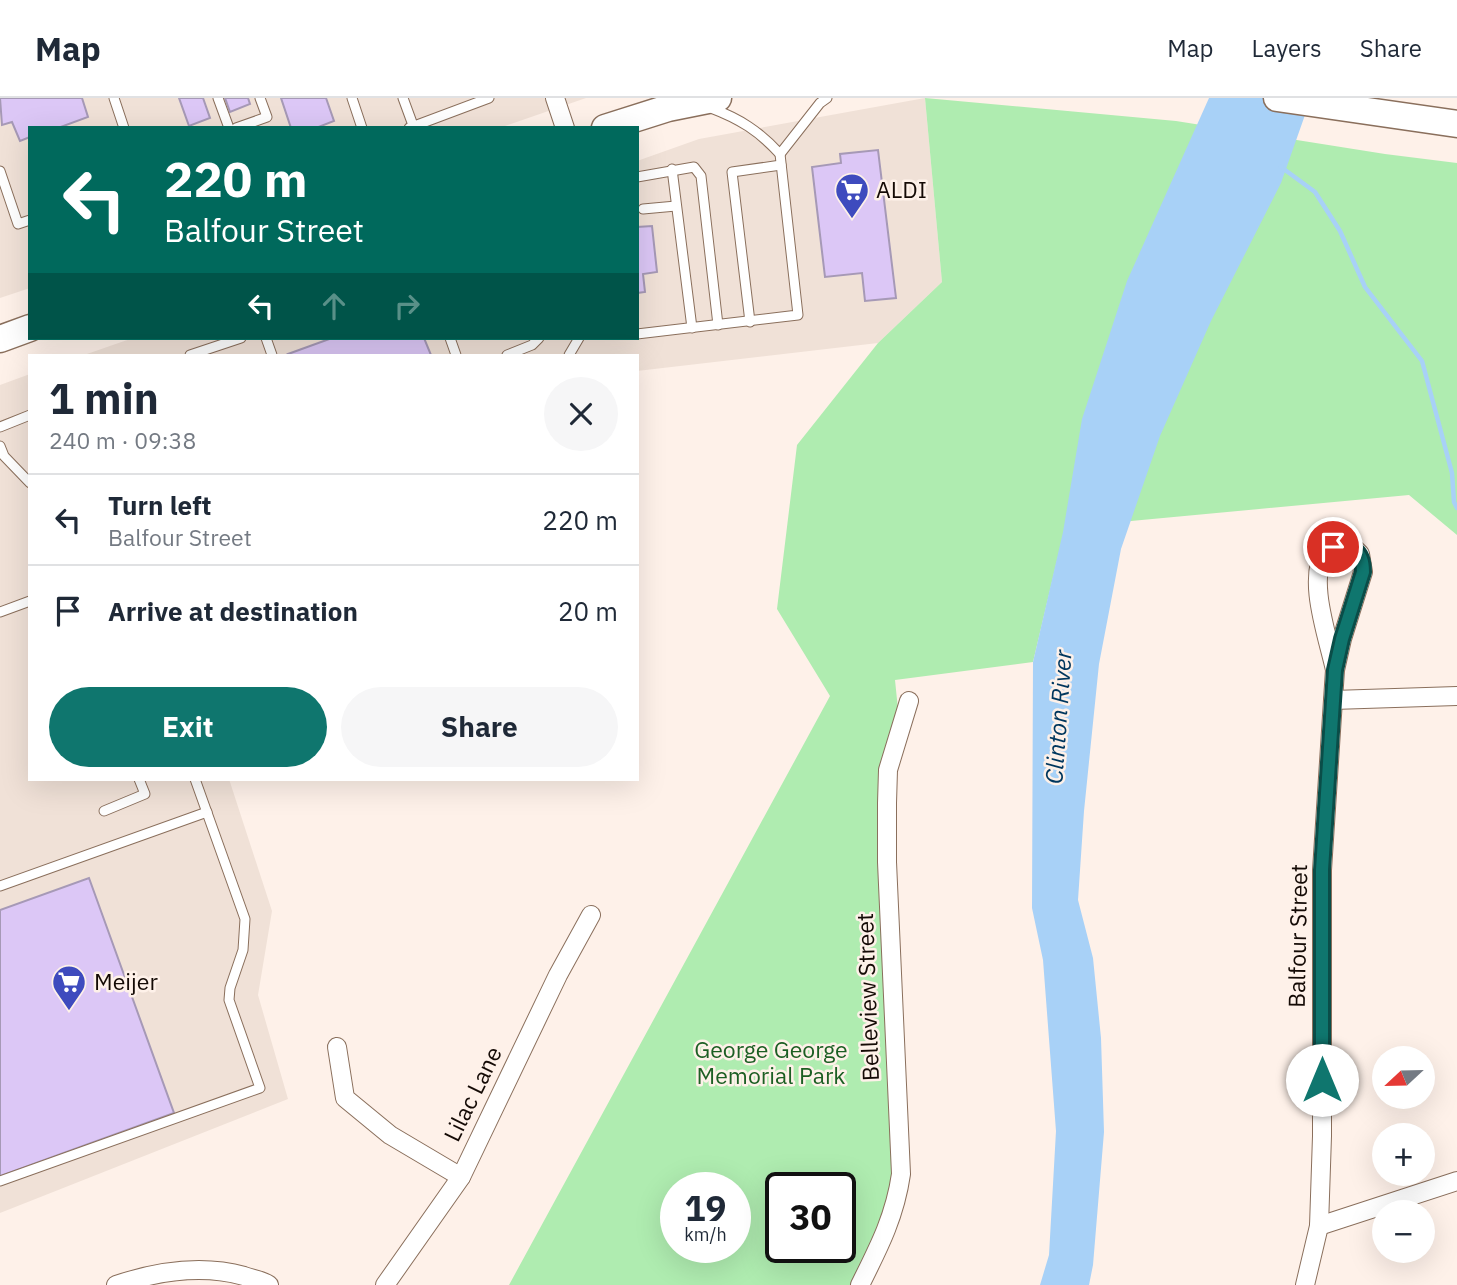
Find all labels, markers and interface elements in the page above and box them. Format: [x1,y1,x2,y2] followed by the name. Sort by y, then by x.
[35,27,101,70] text: Map
[1167,32,1214,64] text: Map
[1252,32,1322,64] text: Layers
[1360,32,1422,64] text: Share
[164,147,308,210] text: 220 m
[49,154,140,245] icon: left
[833,171,871,220] supermarket icon: ALDI
[876,174,927,204] place label: ALDI
[164,209,364,251] text: Balfour Street
[242,287,280,325] icon: left
[315,287,353,325] icon: ahead
[388,287,426,325] icon: right
[49,371,159,426] text: 1 min
[544,377,618,451] button: close
[49,425,196,455] text: 240 m · 09:38
[108,488,211,522] text: Turn left
[49,501,87,539] icon: left
[542,503,618,537] text: 220 m
[1303,517,1363,577] pin
[108,522,252,552] text: Balfour Street
[1314,528,1352,566] icon: arrive
[49,592,87,630] icon: arrive
[108,594,358,628] text: Arrive at destination
[558,594,618,628] text: 20 m
[1037,647,1079,785] water label: Clinton River
[49,687,327,767] button: Exit
[341,687,618,767] button: Share
[1281,864,1313,1008] street label: Balfour Street
[849,912,885,1082] street label: Belleview Street
[50,963,88,1012] supermarket icon: Meijer
[94,966,158,996] place label: Meijer
[694,1034,848,1090] park label: George George Memorial Park
[436,1041,508,1146] street label: Lilac Lane
[1285,1043,1359,1117] position arrow
[1372,1046,1435,1110] north arrow
[1372,1046,1435,1263] map controls
[1372,1123,1435,1186] button: +
[765,1172,856,1263] speed limit sign: 30
[684,1185,727,1231] text: 19
[1372,1200,1435,1263] button: −
[684,1223,727,1246] text: km/h

